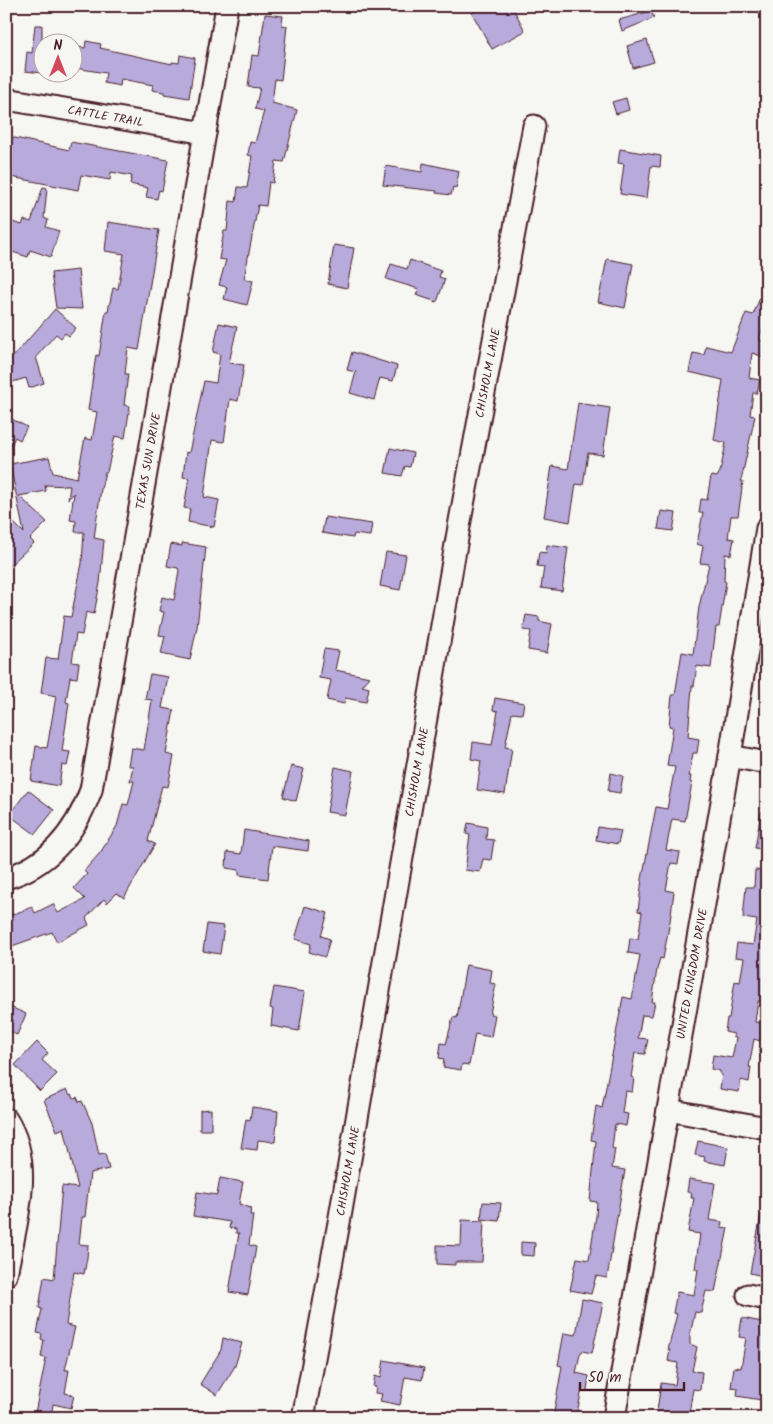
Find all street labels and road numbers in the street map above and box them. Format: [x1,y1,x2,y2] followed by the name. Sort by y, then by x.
[66,100,145,132] street label: CATTLE TRAIL
[470,326,506,420] street label: CHISHOLM LANE
[130,410,166,511] street label: TEXAS SUN DRIVE
[400,725,434,818] street label: CHISHOLM LANE
[671,906,713,1041] street label: UNITED KINGDOM DRIVE
[331,1124,365,1217] street label: CHISHOLM LANE

